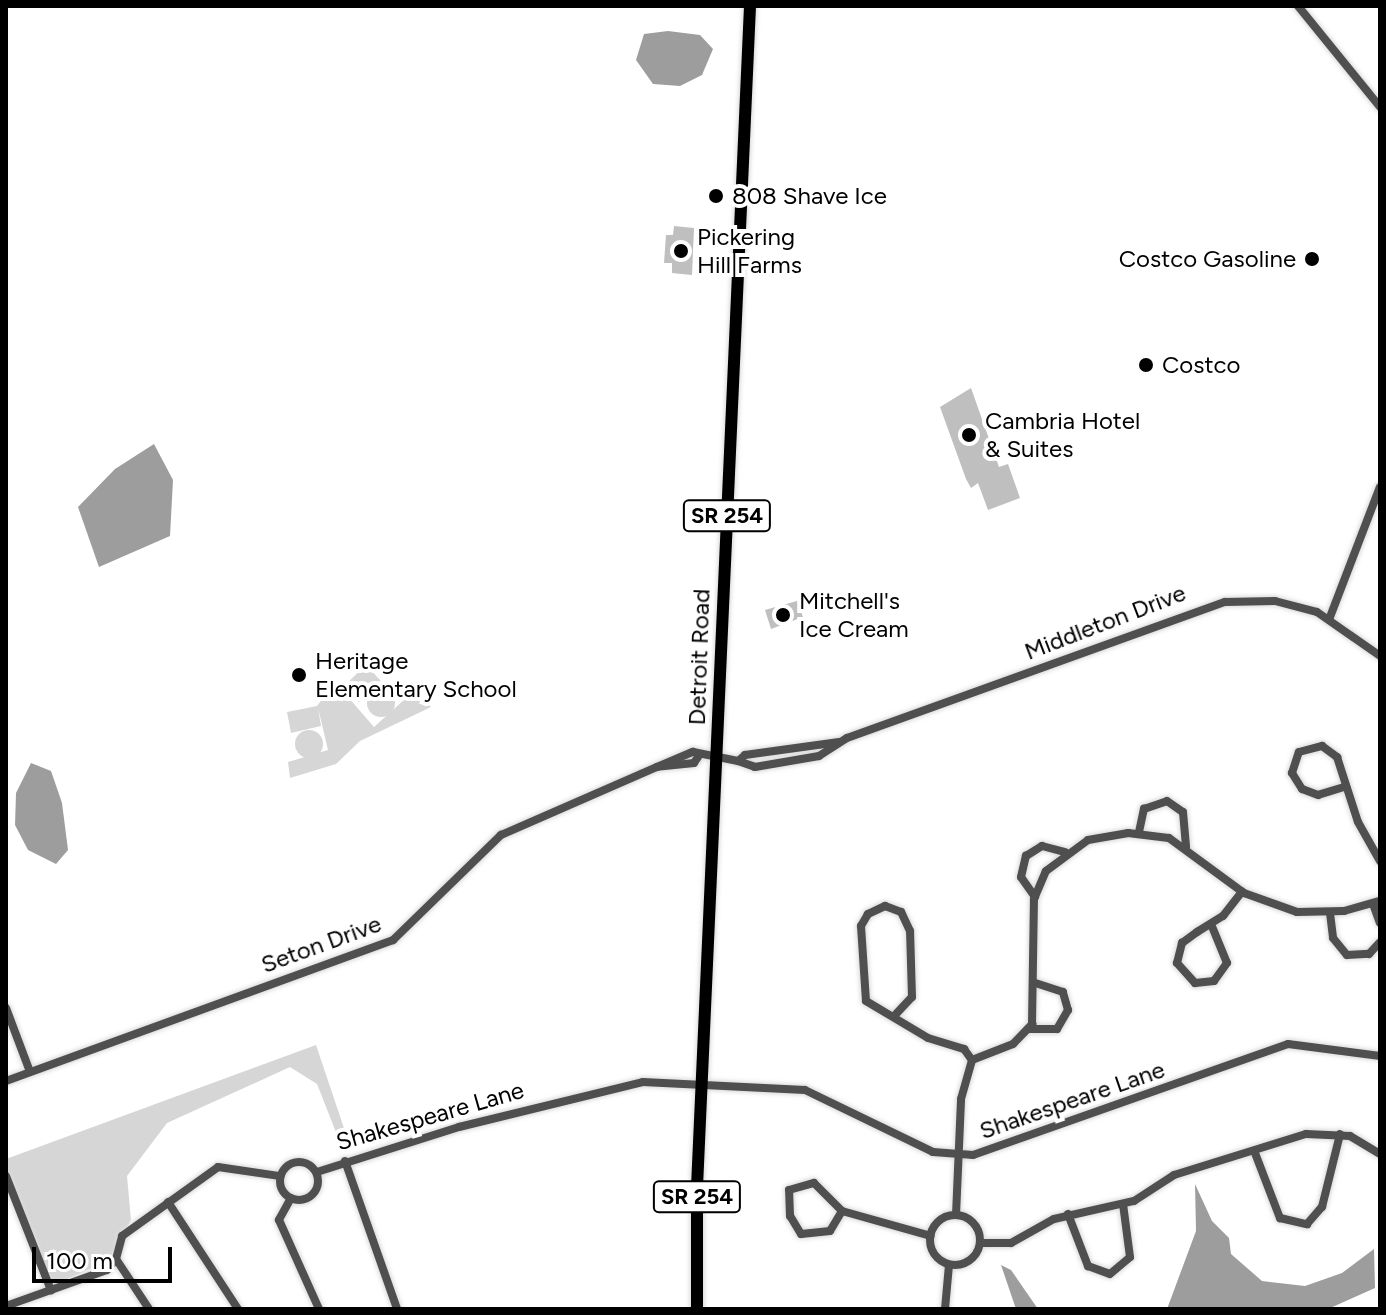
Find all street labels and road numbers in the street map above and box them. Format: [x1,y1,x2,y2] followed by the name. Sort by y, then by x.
[681,498,773,534] road number: SR 254
[1020,578,1190,666] street label: Middleton Drive
[682,588,716,726] street label: Detroit Road
[257,909,385,979] street label: Seton Drive
[976,1055,1168,1145] street label: Shakespeare Lane
[333,1075,527,1157] street label: Shakespeare Lane
[651,1179,743,1215] road number: SR 254

